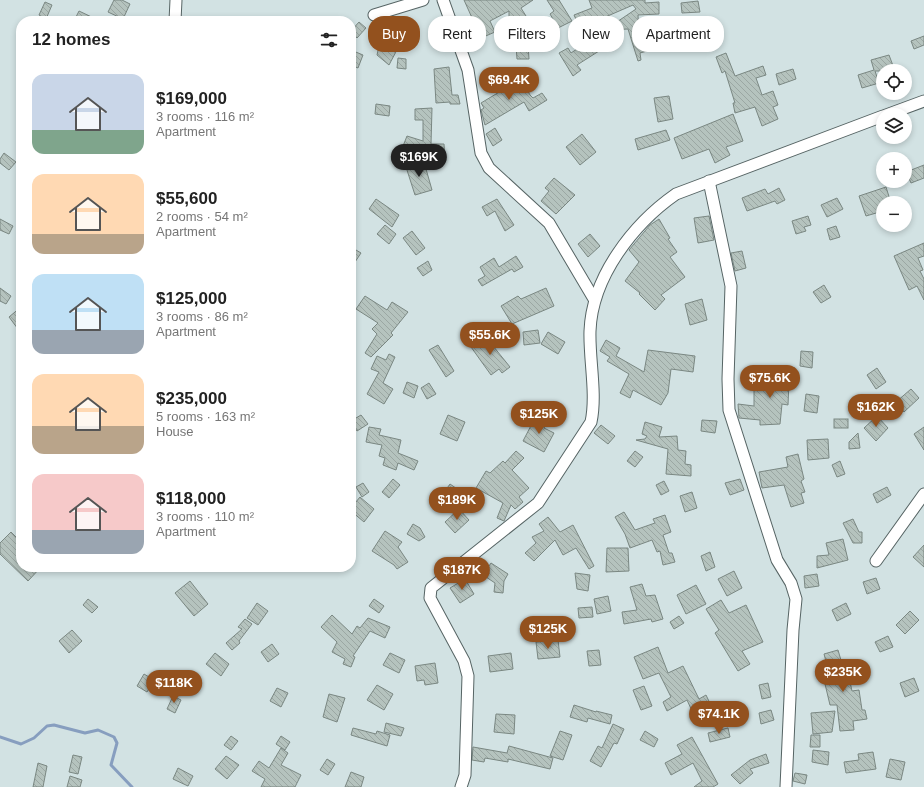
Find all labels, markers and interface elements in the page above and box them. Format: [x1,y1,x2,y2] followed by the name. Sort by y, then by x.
[368,16,420,52] chip: Buy
[428,16,486,52] chip: Rent
[494,16,560,52] chip: Filters
[568,16,624,52] chip: New
[632,16,724,52] chip: Apartment
[318,29,340,51] icon: filters
[32,30,110,49] text: 12 homes
[876,64,912,232] map controls
[876,64,912,100] button: locate
[476,67,542,101] pin: $69.4K
[488,72,530,87] text: $69.4K
[156,89,227,108] text: $169,000
[64,90,112,138] icon: home
[876,108,912,144] button: layers
[156,109,254,124] text: 3 rooms · 116 m²
[156,124,216,139] text: Apartment
[391,144,447,178] pin: $169K
[400,149,438,164] text: $169K
[876,152,912,188] button: +
[156,189,217,208] text: $55,600
[64,190,112,238] icon: home
[876,196,912,232] button: −
[156,209,248,224] text: 2 rooms · 54 m²
[156,224,216,239] text: Apartment
[156,289,227,308] text: $125,000
[64,290,112,338] icon: home
[156,309,248,324] text: 3 rooms · 86 m²
[457,322,523,356] pin: $55.6K
[156,324,216,339] text: Apartment
[469,327,511,342] text: $55.6K
[737,365,803,399] pin: $75.6K
[749,370,791,385] text: $75.6K
[156,389,227,408] text: $235,000
[64,390,112,438] icon: home
[848,394,904,428] pin: $162K
[857,399,895,414] text: $162K
[511,401,567,435] pin: $125K
[520,406,558,421] text: $125K
[156,409,255,424] text: 5 rooms · 163 m²
[156,424,194,439] text: House
[429,487,485,521] pin: $189K
[156,489,226,508] text: $118,000
[64,490,112,538] icon: home
[438,492,476,507] text: $189K
[156,509,254,524] text: 3 rooms · 110 m²
[156,524,216,539] text: Apartment
[434,557,490,591] pin: $187K
[443,562,481,577] text: $187K
[520,616,576,650] pin: $125K
[529,621,567,636] text: $125K
[815,659,871,693] pin: $235K
[824,664,862,679] text: $235K
[146,670,202,704] pin: $118K
[155,675,193,690] text: $118K
[686,701,752,735] pin: $74.1K
[698,706,740,721] text: $74.1K

